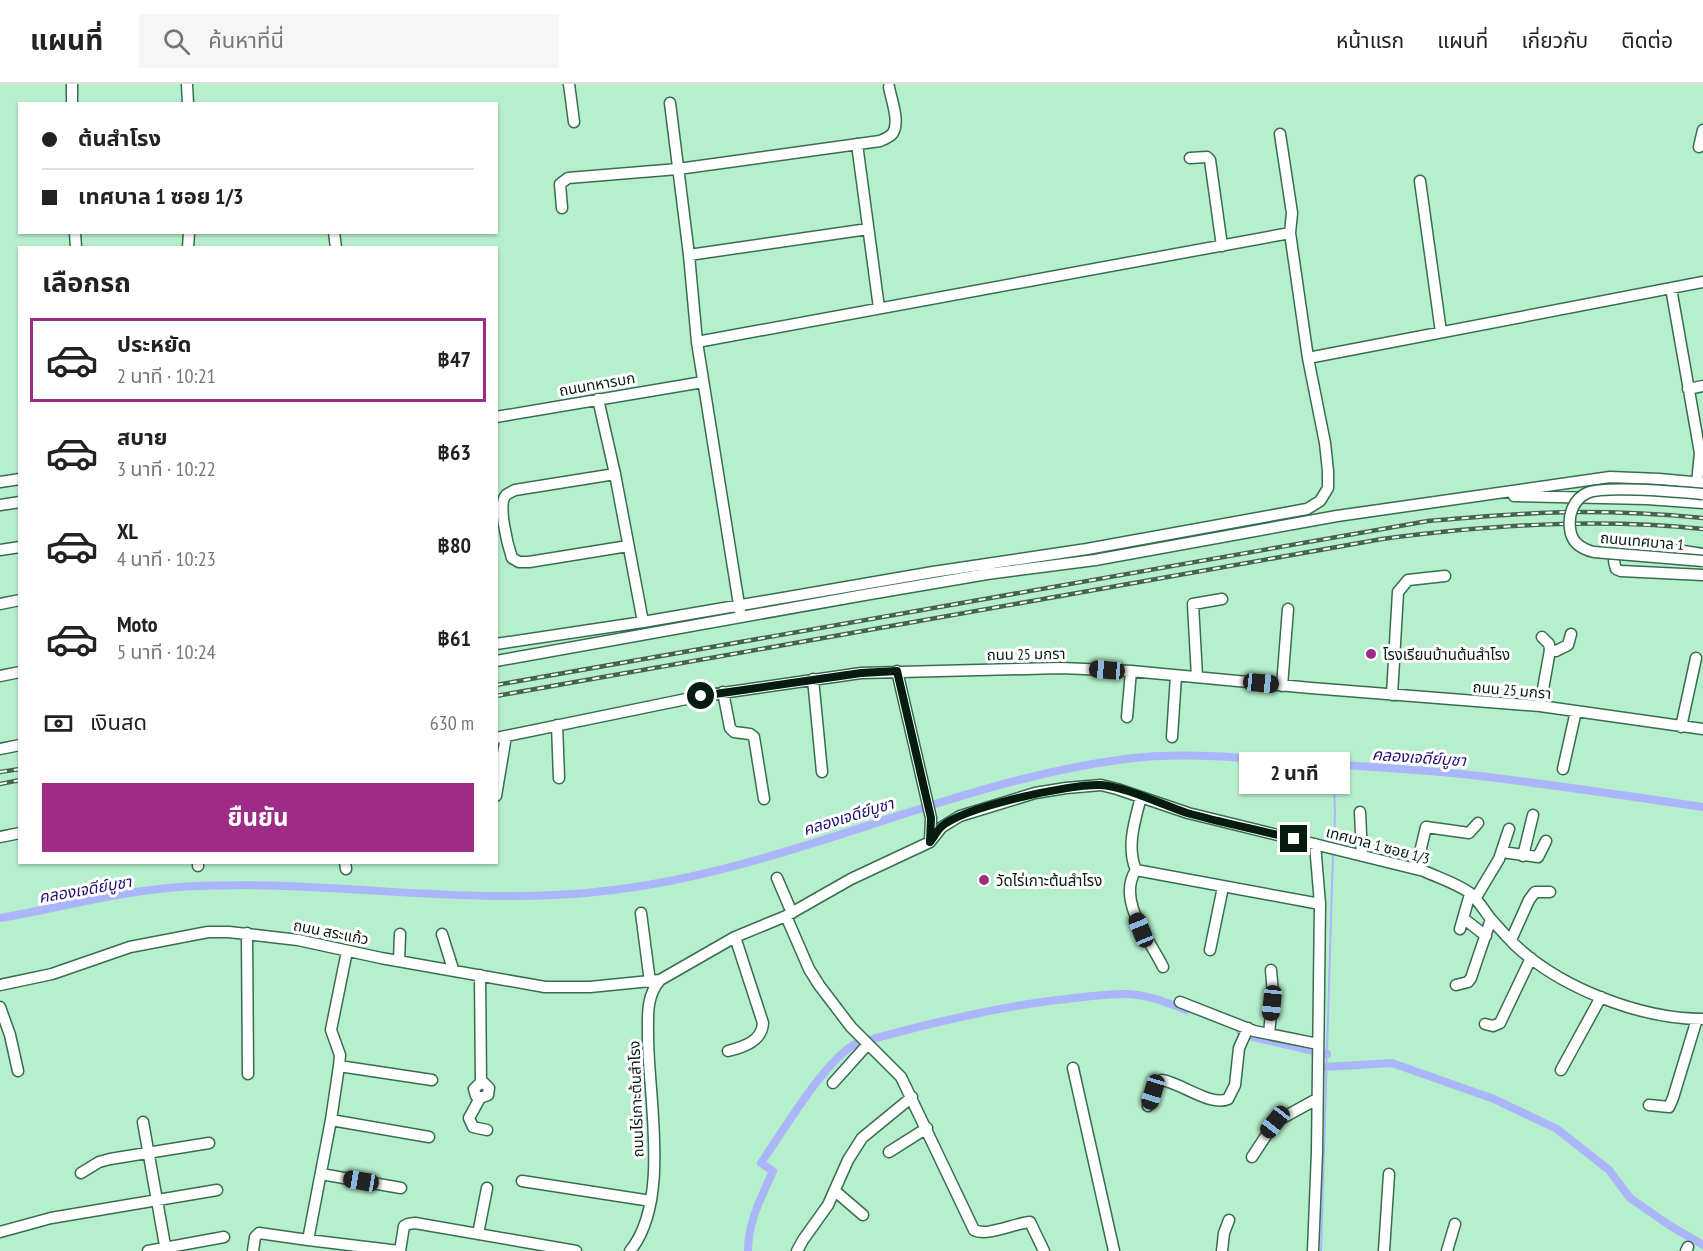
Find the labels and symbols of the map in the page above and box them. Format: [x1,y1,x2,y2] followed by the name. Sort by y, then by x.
[558,368,636,400] street label: ถนนทหารบก
[1599,528,1685,554] street label: ถนนเทศบาล 1
[986,644,1066,664] street label: ถนน 25 มกรา
[1383,645,1510,664] place label: โรงเรียนบ้านต้นสำโรง
[1364,647,1378,661] marker: โรงเรียนบ้านต้นสำโรง
[1088,659,1126,681] car
[1242,672,1280,694] car
[1472,677,1552,703] street label: ถนน 25 มกรา
[687,682,714,709] route start
[1371,744,1468,771] water label: คลองเจดีย์บูชา
[1238,752,1350,794] callout: 2 นาที
[800,792,898,840] water label: คลองเจดีย์บูชา
[1324,822,1432,868] street label: เทศบาล 1 ซอย 1/3
[1280,825,1307,852] route end
[37,871,135,908] water label: คลองเจดีย์บูชา
[996,871,1102,890] place label: วัดไร่เกาะต้นสำโรง
[977,873,991,887] marker: วัดไร่เกาะต้นสำโรง
[1126,910,1156,950] car
[292,915,370,949] street label: ถนน สระแก้ว
[1261,984,1283,1022] car
[624,1040,648,1158] street label: ถนนไร่เกาะต้นสำโรง
[1139,1072,1167,1112] car
[1257,1102,1293,1142] car
[342,1169,380,1193] car

